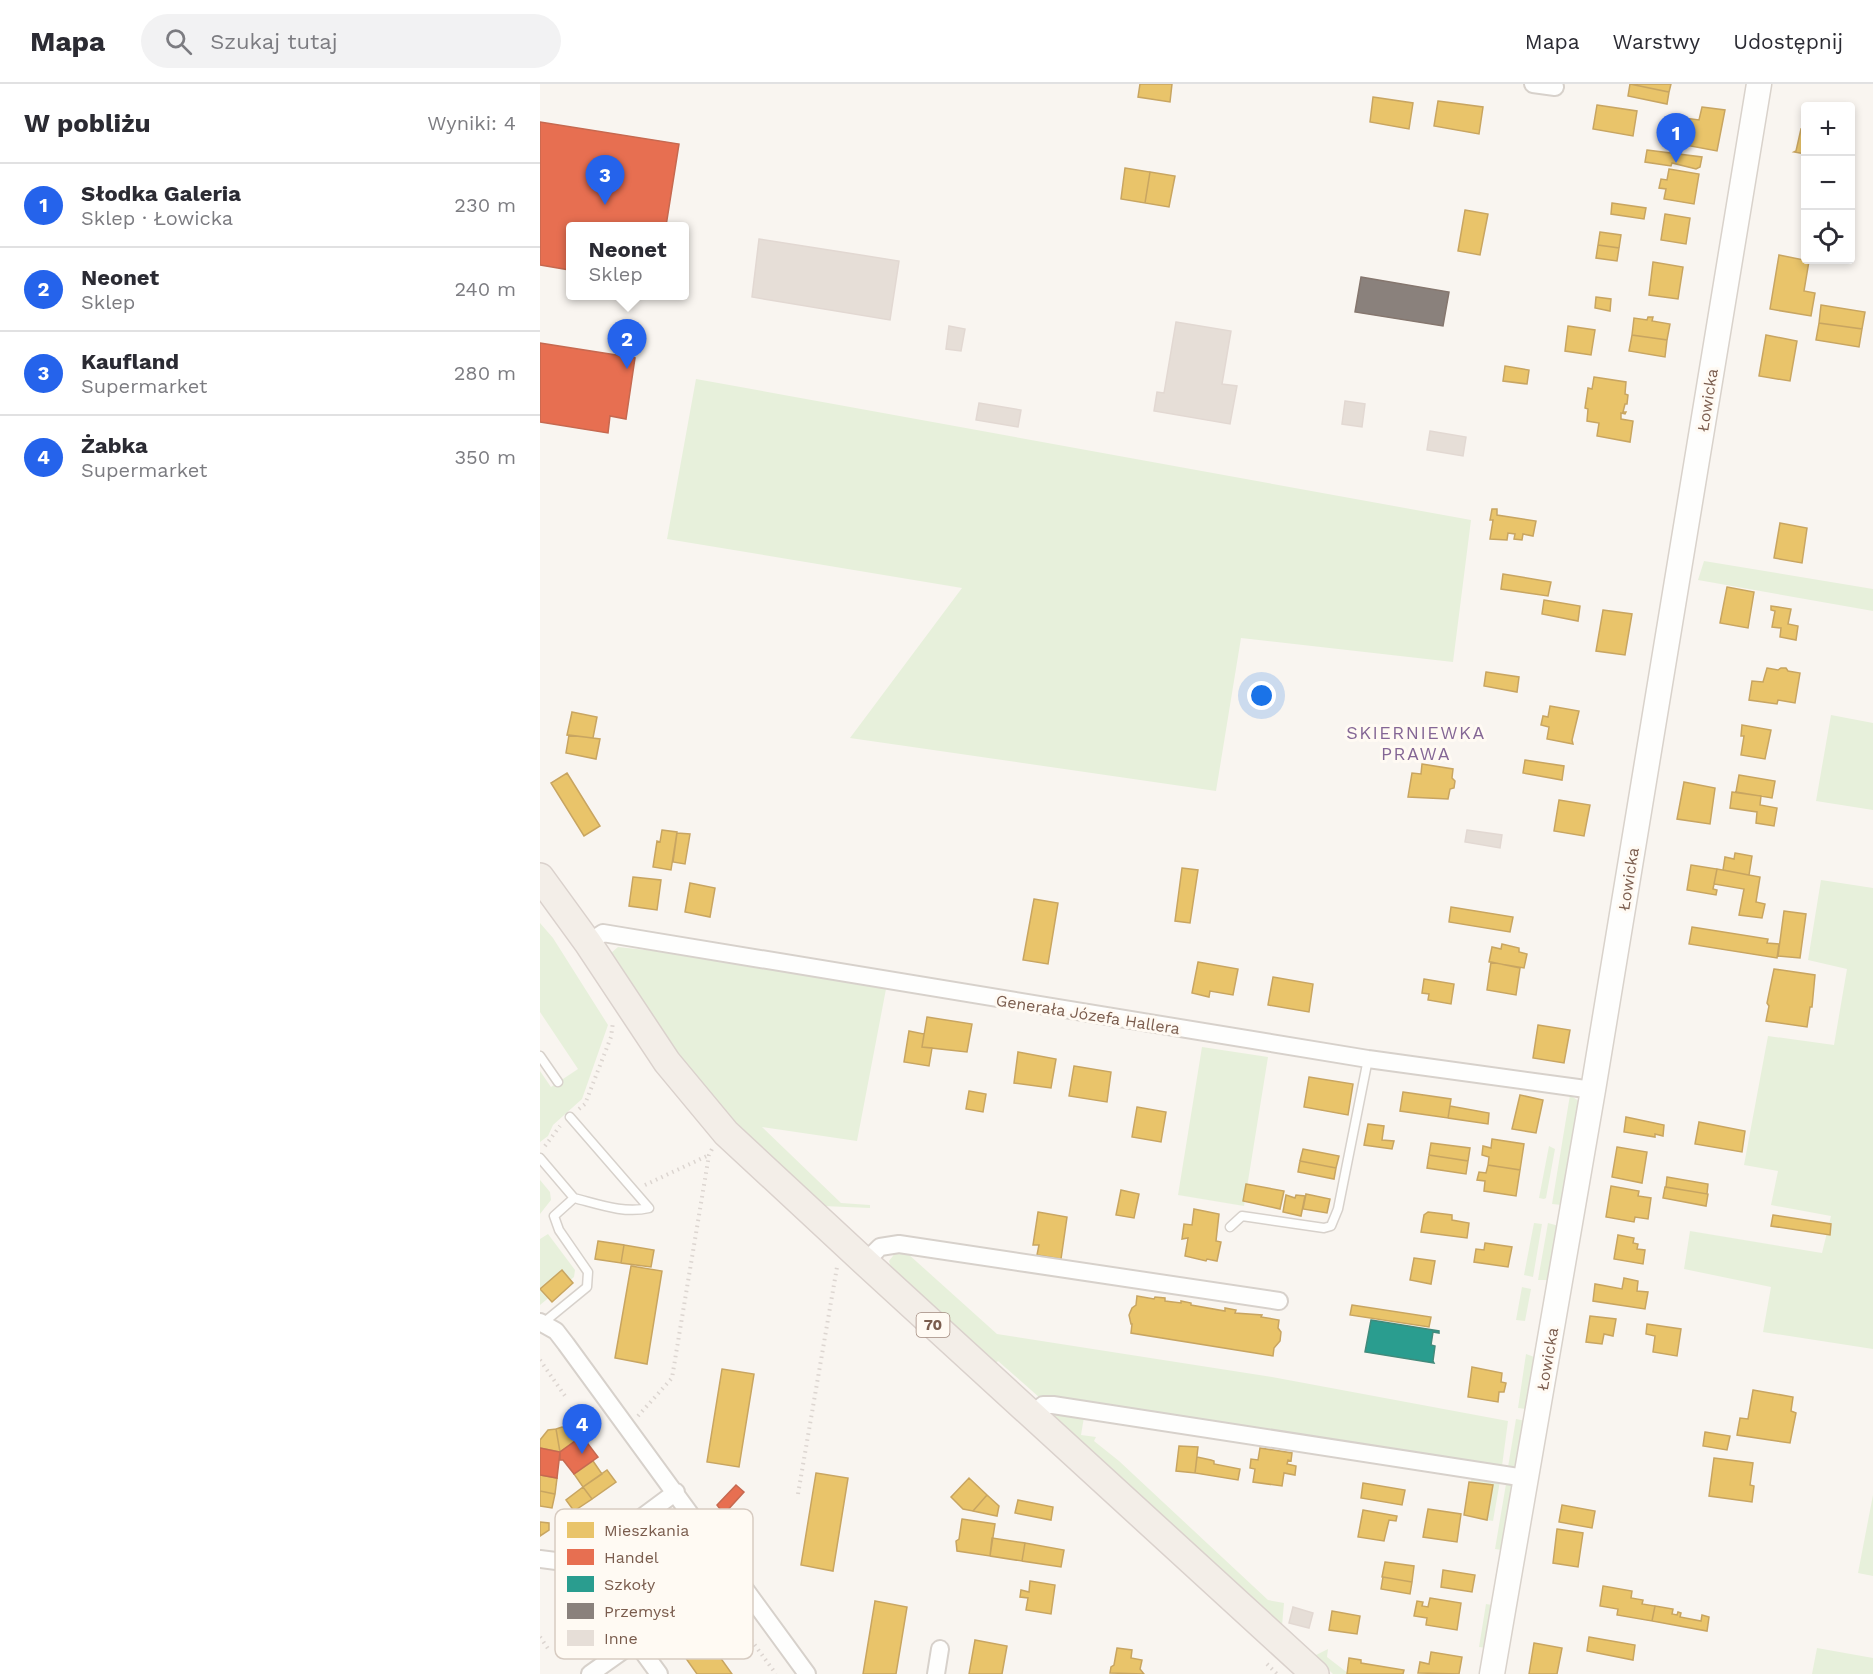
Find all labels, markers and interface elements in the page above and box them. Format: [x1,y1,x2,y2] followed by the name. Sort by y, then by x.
[141,14,561,68] search box
[30,25,105,58] text: Mapa
[162,25,195,58] icon: search
[210,29,338,54] text: Szukaj tutaj
[1525,29,1580,54] text: Mapa
[1613,29,1700,54] text: Warstwy
[1733,29,1843,54] text: Udostępnij
[1801,102,1855,264] map controls
[1801,102,1855,156] button: +
[24,108,151,138] text: W pobliżu
[427,111,516,135] text: Wyniki: 4
[1656,113,1696,163] pin: 1
[586,156,624,205] pin: 3
[1801,156,1855,210] button: −
[81,181,241,206] text: Słodka Galeria
[39,193,48,217] text: 1
[454,193,516,217] text: 230 m
[81,206,233,230] text: Sklep · Łowicka
[1801,210,1855,264] button: locate
[566,222,689,300] popup
[588,237,667,262] text: Neonet
[588,262,643,286] text: Sklep
[81,265,159,290] text: Neonet
[38,277,49,301] text: 2
[454,277,516,301] text: 240 m
[81,290,135,314] text: Sklep
[608,320,646,369] pin: 2
[81,349,179,374] text: Kaufland
[38,361,49,385] text: 3
[454,361,516,385] text: 280 m
[1693,367,1722,433] street label: Łowicka
[81,374,207,398] text: Supermarket
[81,433,148,458] text: Żabka
[37,445,50,469] text: 4
[454,445,516,469] text: 350 m
[81,458,207,482] text: Supermarket
[1247,681,1276,710] your location
[1346,722,1486,764] district label: SKIERNIEWKA PRAWA
[1614,846,1643,912] street label: Łowicka
[995,991,1181,1038] street label: Generała Józefa Hallera
[916,1313,950,1337] road number: 70
[1533,1326,1562,1392] street label: Łowicka
[562,1404,602,1454] pin: 4
[555,1509,753,1659] legend
[604,1521,689,1540] text: Mieszkania
[604,1548,659,1567] text: Handel
[604,1575,656,1594] text: Szkoły
[604,1602,675,1621] text: Przemysł
[604,1629,638,1648] text: Inne

